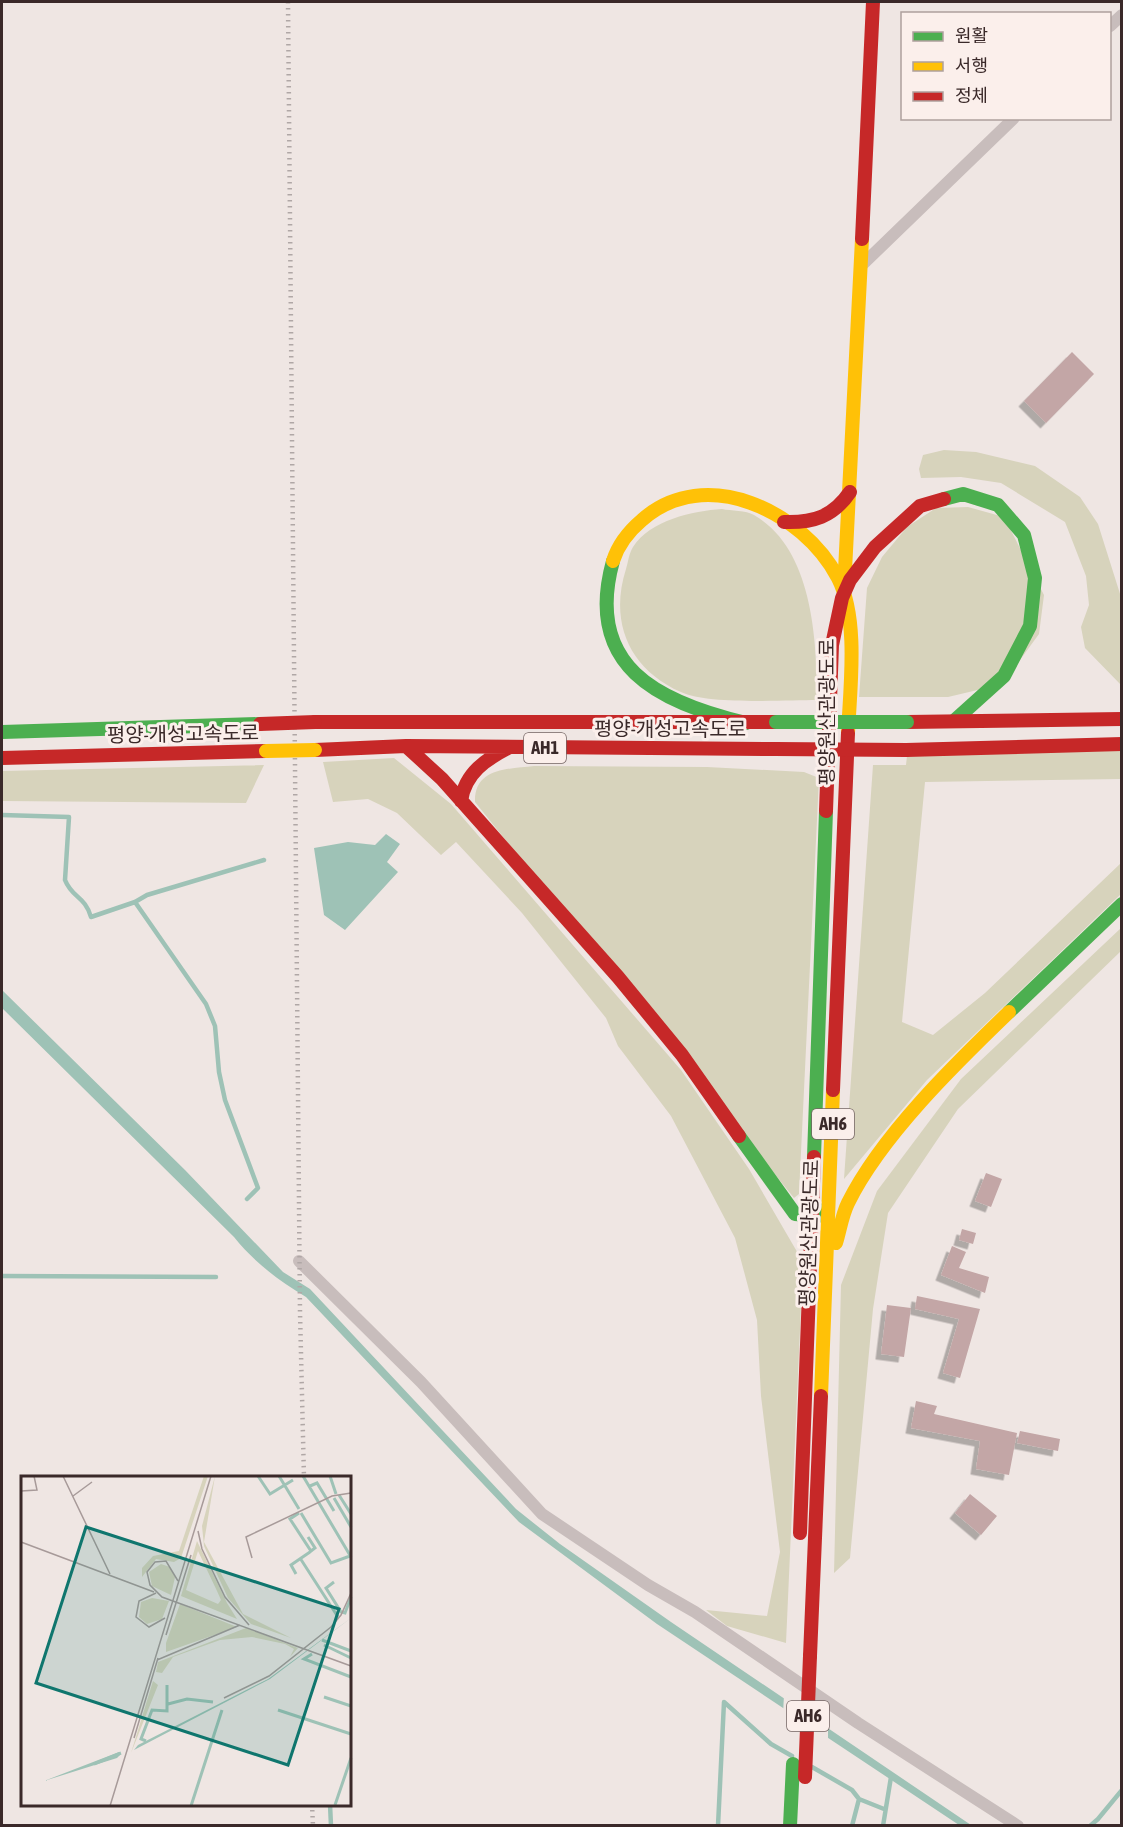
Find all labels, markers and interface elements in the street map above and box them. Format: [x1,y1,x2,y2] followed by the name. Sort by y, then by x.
[901,12,1111,120] legend
[955,25,988,46] text: 원활
[955,55,988,76] text: 서행
[955,85,988,106] text: 정체
[815,638,838,786] street label: 평양원산관광도로
[594,717,746,740] street label: 평양-개성고속도로
[107,721,259,746] street label: 평양-개성고속도로
[524,733,566,763] road number: AH1
[812,1109,854,1139] road number: AH6
[794,1159,823,1307] street label: 평양원산관광도로
[21,1476,351,1806] inset map
[787,1701,829,1731] road number: AH6

